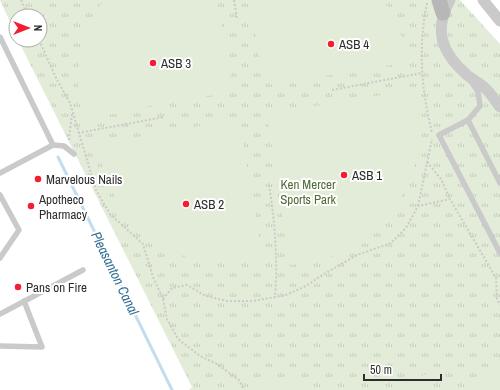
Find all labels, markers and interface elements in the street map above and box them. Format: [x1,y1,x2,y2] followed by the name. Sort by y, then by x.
[8,8,48,48] north arrow
[31,25,45,31] text: N
[338,36,369,53] place label: ASB 4
[326,39,336,49] marker: ASB 4
[160,55,191,72] place label: ASB 3
[148,58,158,68] marker: ASB 3
[351,167,382,184] place label: ASB 1
[339,170,349,180] marker: ASB 1
[46,171,122,188] place label: Marvelous Nails
[33,174,43,184] marker: Marvelous Nails
[280,176,337,208] park label: Ken Mercer Sports Park
[38,191,88,223] place label: Apotheco Pharmacy
[193,196,224,213] place label: ASB 2
[181,199,191,209] marker: ASB 2
[26,201,36,211] marker: Apotheco Pharmacy
[87,228,143,318] water label: Pleasanton Canal
[26,279,87,296] place label: Pans on Fire
[13,282,23,292] marker: Pans on Fire
[364,356,441,382] scale bar
[370,362,392,378] text: 50 m

